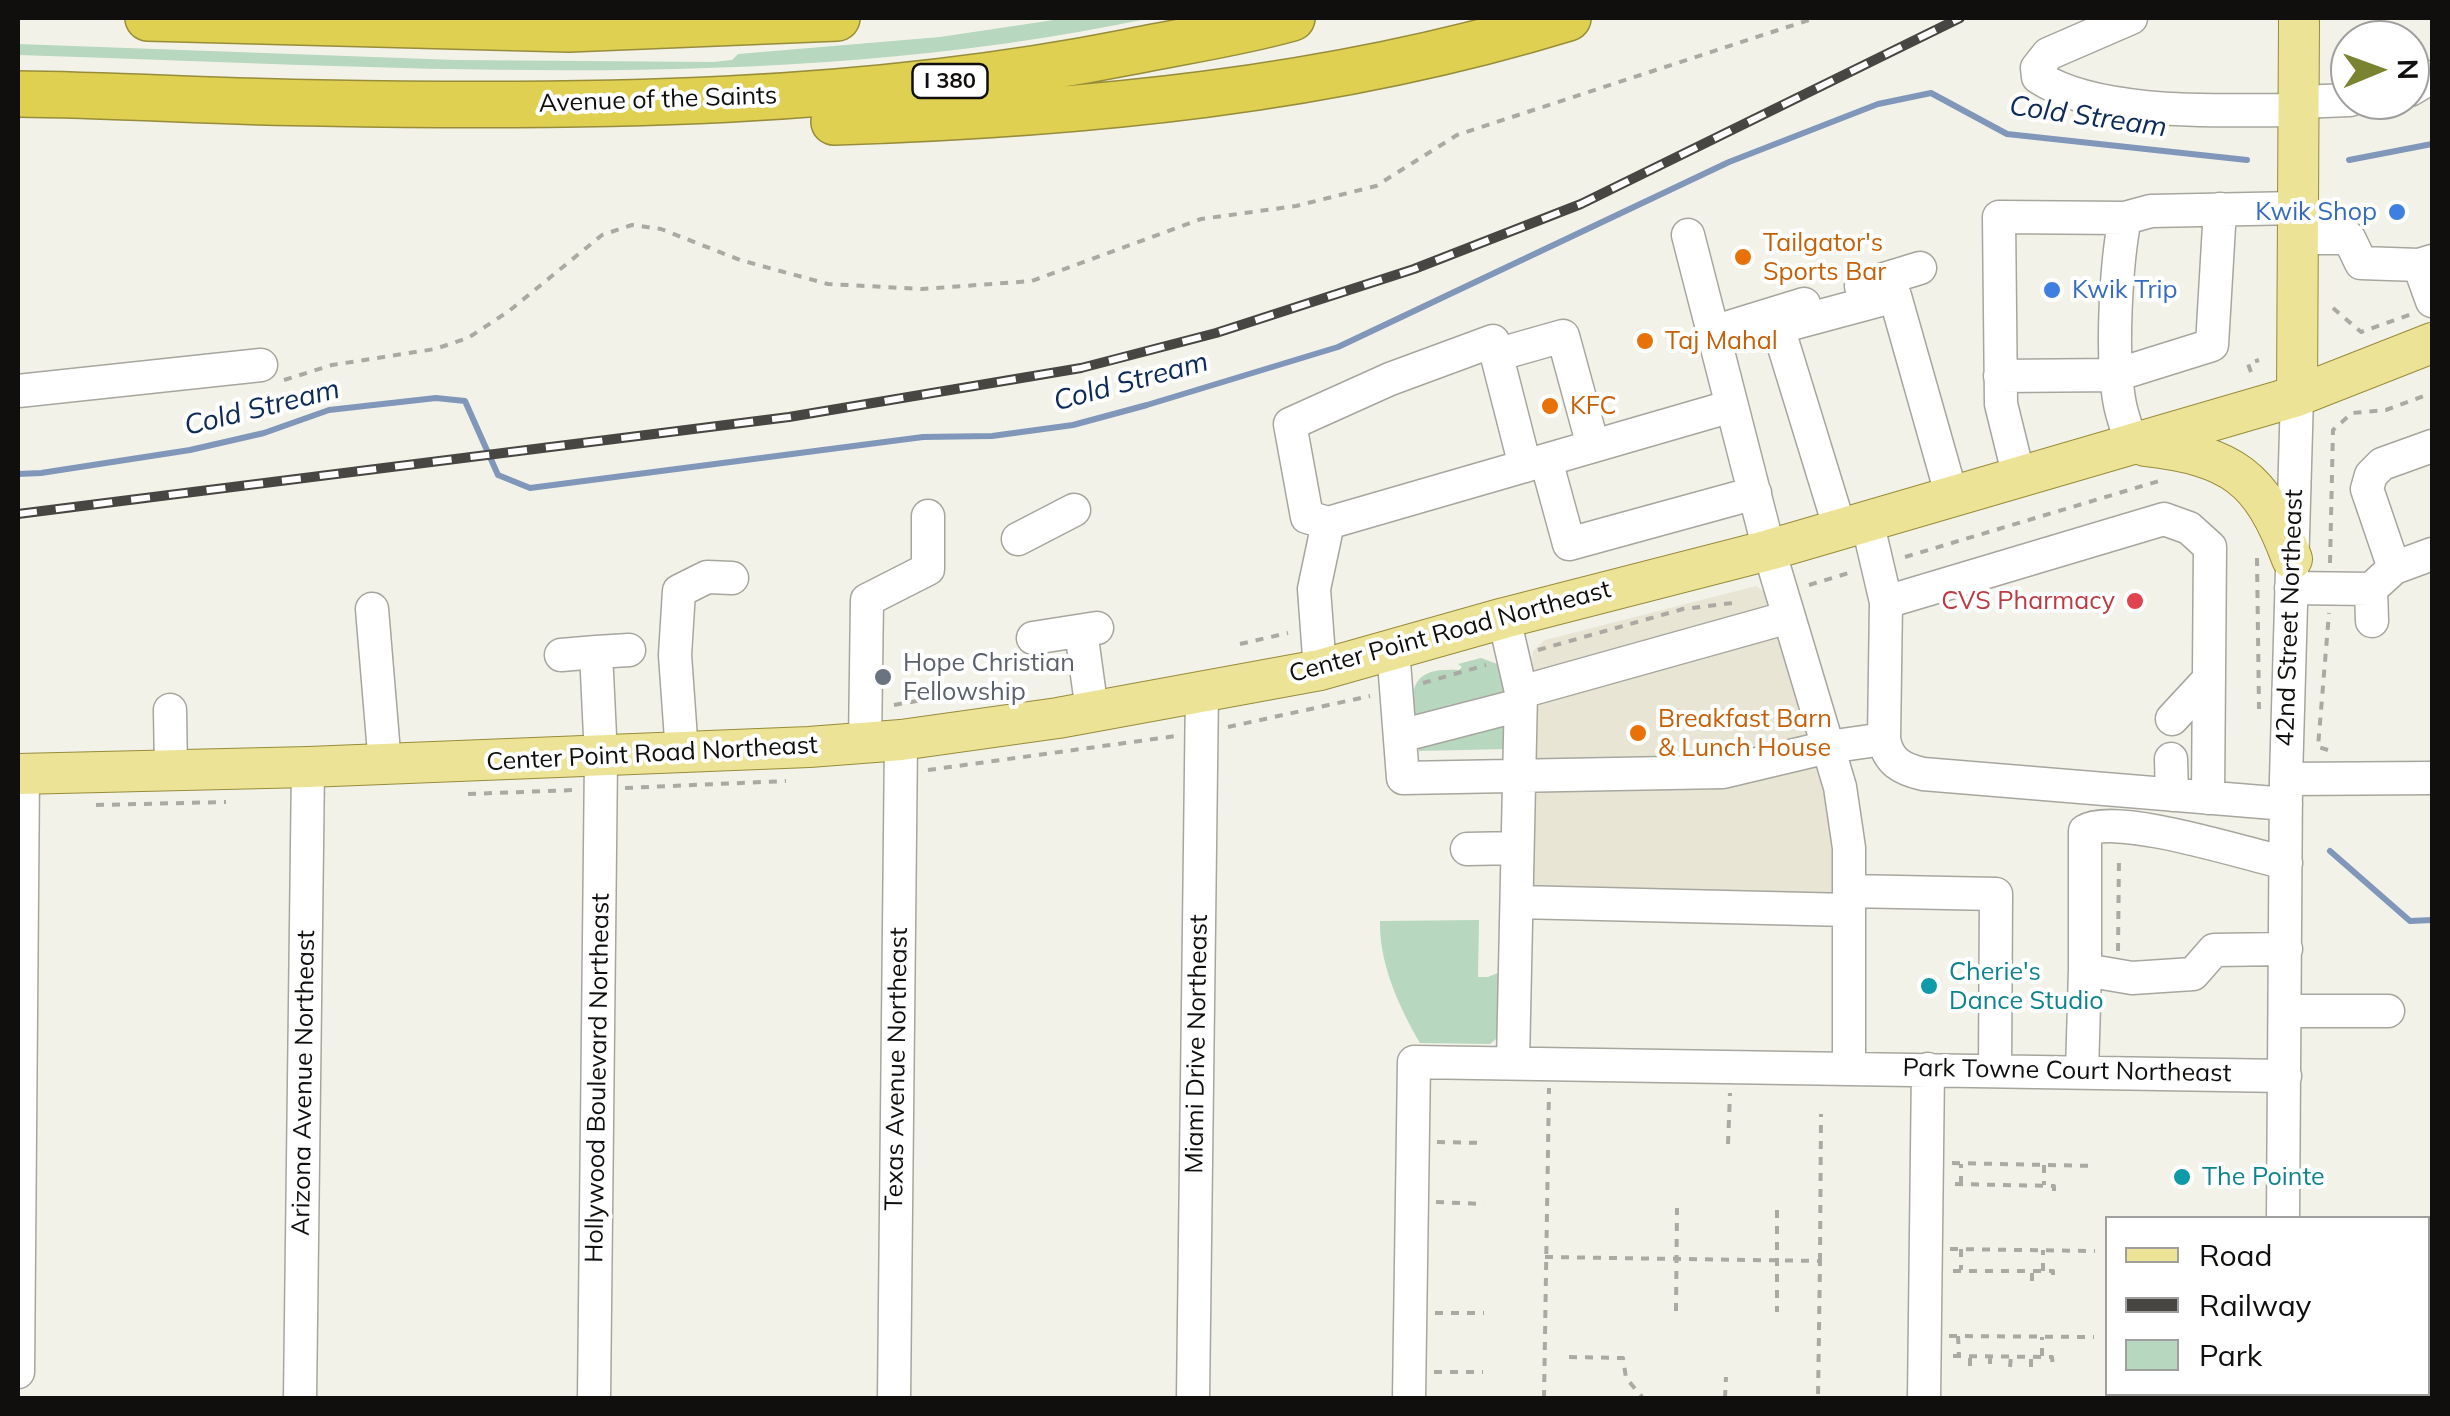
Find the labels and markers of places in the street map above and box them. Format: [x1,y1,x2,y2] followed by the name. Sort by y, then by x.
[2255,197,2377,227] place label: Kwik Shop
[2386,201,2408,223] marker: Kwik Shop
[1763,228,1886,287] place label: Tailgator's Sports Bar
[1732,246,1754,268] marker: Tailgator's Sports Bar
[2072,275,2177,305] place label: Kwik Trip
[2041,279,2063,301] marker: Kwik Trip
[1665,326,1778,356] place label: Taj Mahal
[1634,330,1656,352] marker: Taj Mahal
[1570,391,1617,421] place label: KFC
[1539,395,1561,417] marker: KFC
[1941,586,2115,616] place label: CVS Pharmacy
[2124,590,2146,612] marker: CVS Pharmacy
[903,648,1075,707] place label: Hope Christian Fellowship
[872,666,894,688] marker: Hope Christian Fellowship
[1658,704,1832,763] place label: Breakfast Barn & Lunch House
[1627,722,1649,744] marker: Breakfast Barn & Lunch House
[1949,957,2104,1016] place label: Cherie's Dance Studio
[1918,975,1940,997] marker: Cherie's Dance Studio
[2202,1162,2325,1192] place label: The Pointe
[2171,1166,2193,1188] marker: The Pointe

